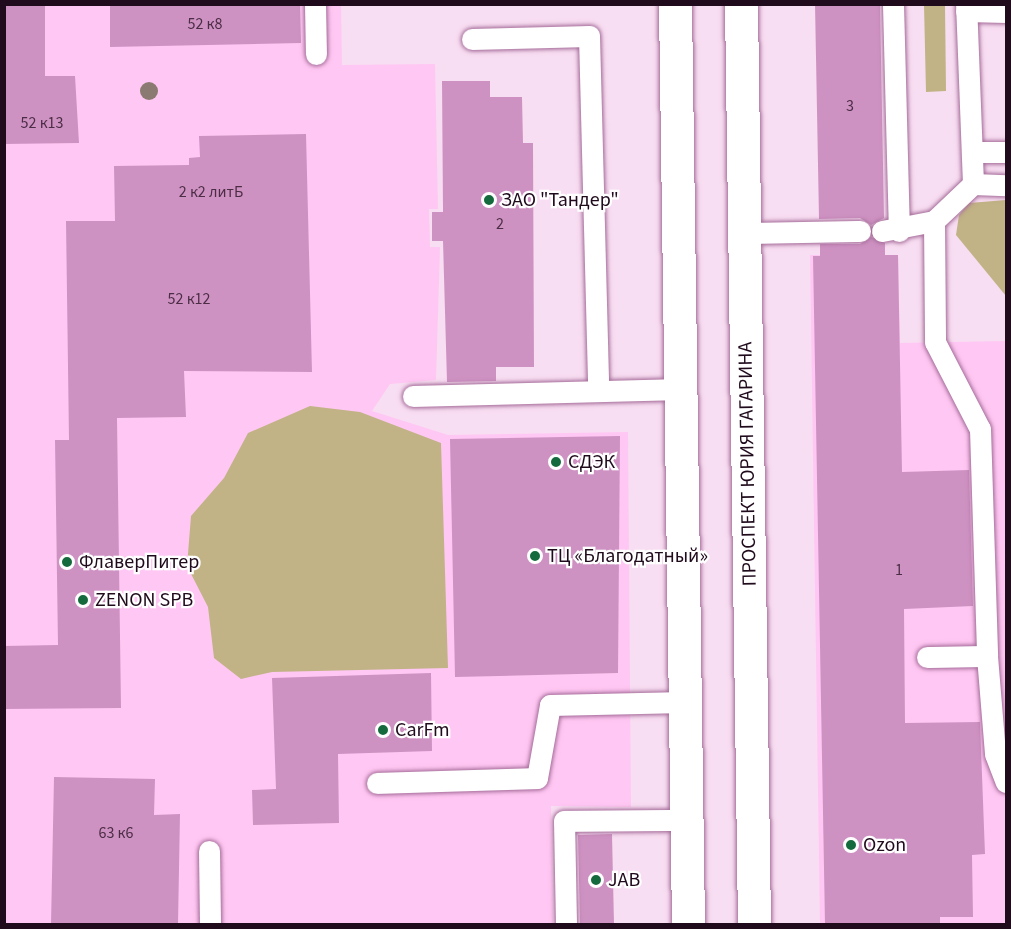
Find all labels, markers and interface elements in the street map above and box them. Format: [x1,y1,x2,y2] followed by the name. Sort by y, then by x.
[188,14,222,34] house number: 52 к8
[846,96,854,116] house number: 3
[21,113,63,133] house number: 52 к13
[179,182,243,202] house number: 2 к2 литБ
[501,188,619,212] place label: ЗАО "Тандер"
[482,193,496,207] marker: ЗАО "Тандер"
[496,214,504,234] house number: 2
[168,289,210,309] house number: 52 к12
[734,341,762,587] street label: ПРОСПЕКТ ЮРИЯ ГАГАРИНА
[568,450,615,474] place label: СДЭК
[549,455,563,469] marker: СДЭК
[547,544,708,568] place label: ТЦ «Благодатный»
[528,549,542,563] marker: ТЦ «Благодатный»
[79,550,199,574] place label: ФлаверПитер
[60,555,74,569] marker: ФлаверПитер
[895,560,903,580] house number: 1
[95,588,193,612] place label: ZENON SPB
[76,593,90,607] marker: ZENON SPB
[395,718,449,742] place label: CarFm
[376,723,390,737] marker: CarFm
[99,823,133,843] house number: 63 к6
[863,833,906,857] place label: Ozon
[844,838,858,852] marker: Ozon
[608,868,640,892] place label: JAB
[589,873,603,887] marker: JAB

